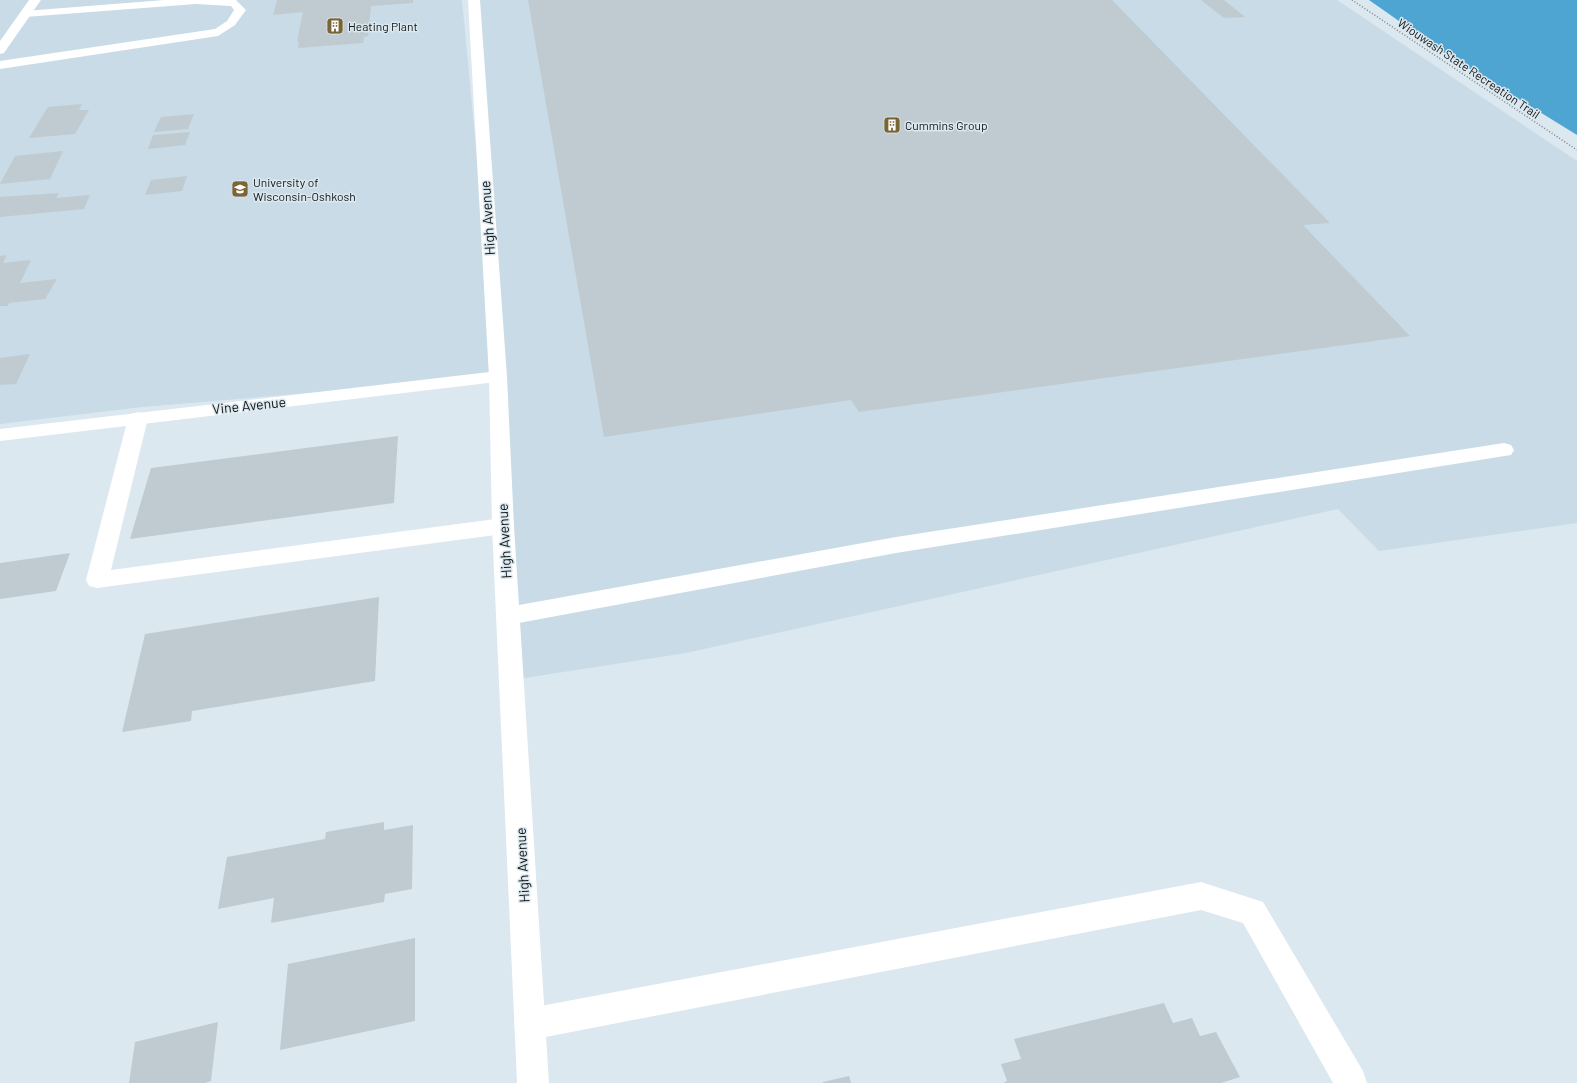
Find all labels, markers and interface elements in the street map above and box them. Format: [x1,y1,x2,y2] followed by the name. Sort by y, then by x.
[1395,15,1543,121] street label: Wiouwash State Recreation Trail
[325,16,345,36] building icon: Heating Plant
[348,19,418,33] place label: Heating Plant
[882,115,902,135] building icon: Cummins Group
[905,118,988,132] place label: Cummins Group
[253,175,356,203] place label: University of Wisconsin-Oshkosh
[230,179,250,199] school or university icon: University of Wisconsin-Oshkosh
[476,180,498,256] street label: High Avenue
[211,393,287,417] street label: Vine Avenue
[494,503,514,579] street label: High Avenue
[512,827,532,903] street label: High Avenue

